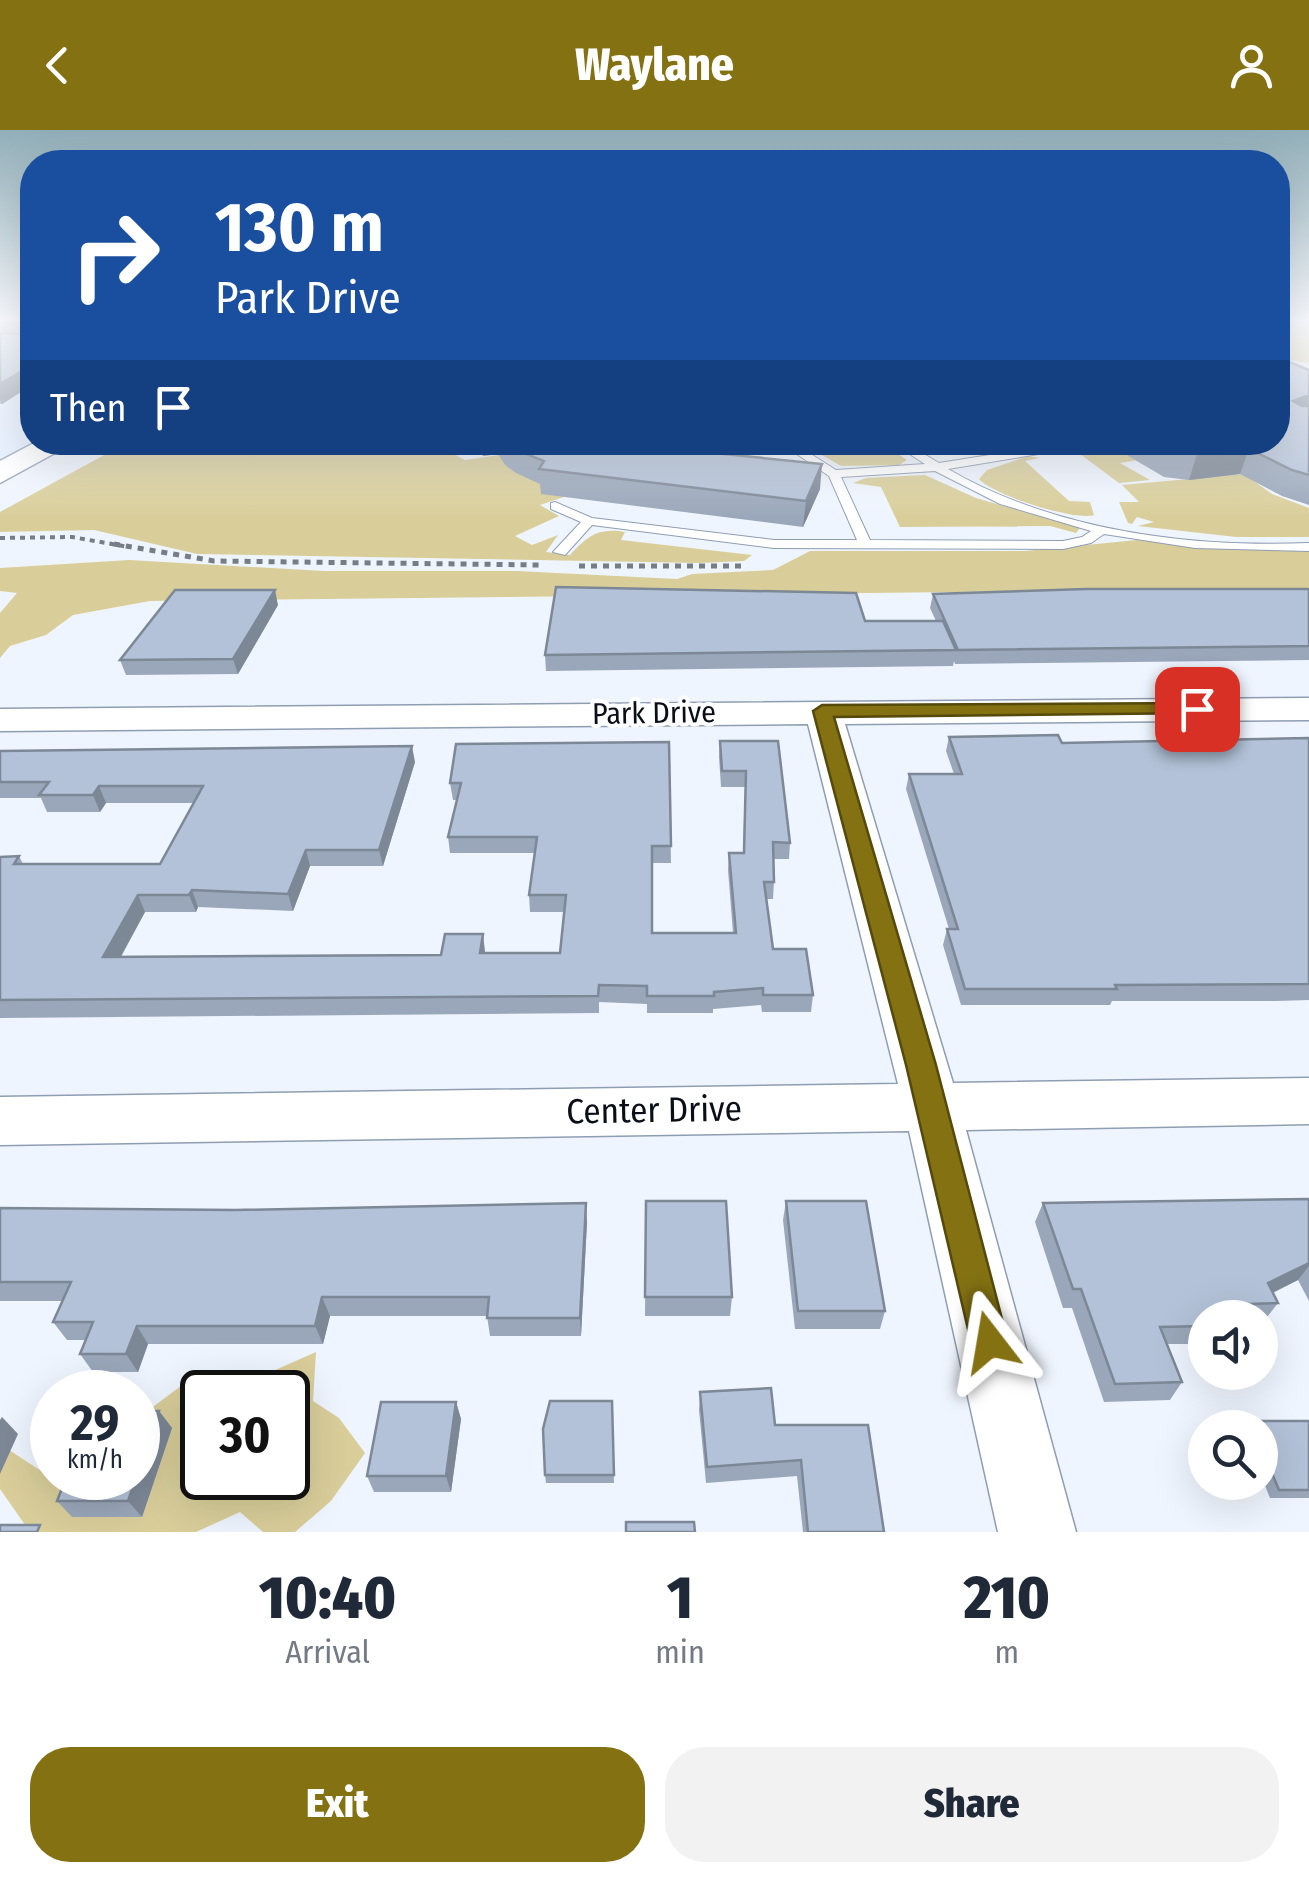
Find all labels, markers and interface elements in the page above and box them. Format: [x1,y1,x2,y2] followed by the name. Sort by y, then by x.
[30,38,85,93] icon: back
[575,38,734,92] text: Waylane
[1224,38,1279,93] icon: person
[215,186,384,270] text: 130 m
[50,190,180,320] icon: right
[215,271,401,325] text: Park Drive
[146,380,201,435] icon: arrive
[50,385,126,431] text: Then
[1155,667,1240,752] pin
[1170,682,1225,737] icon: arrive
[592,694,716,732] street label: Park Drive
[566,1087,742,1133] street label: Center Drive
[938,1290,1042,1394] position arrow
[1188,1300,1278,1500] map controls
[1188,1300,1278,1390] button: sound
[180,1370,310,1500] speed limit sign: 30
[71,1393,119,1453] text: 29
[1188,1410,1278,1500] button: search
[67,1445,123,1475] text: km/h
[259,1562,396,1634] text: 10:40
[667,1562,693,1634] text: 1
[964,1562,1050,1634] text: 210
[285,1633,370,1671] text: Arrival
[655,1633,705,1671] text: min
[995,1633,1019,1671] text: m
[30,1747,645,1862] button: Exit
[665,1747,1279,1862] button: Share

